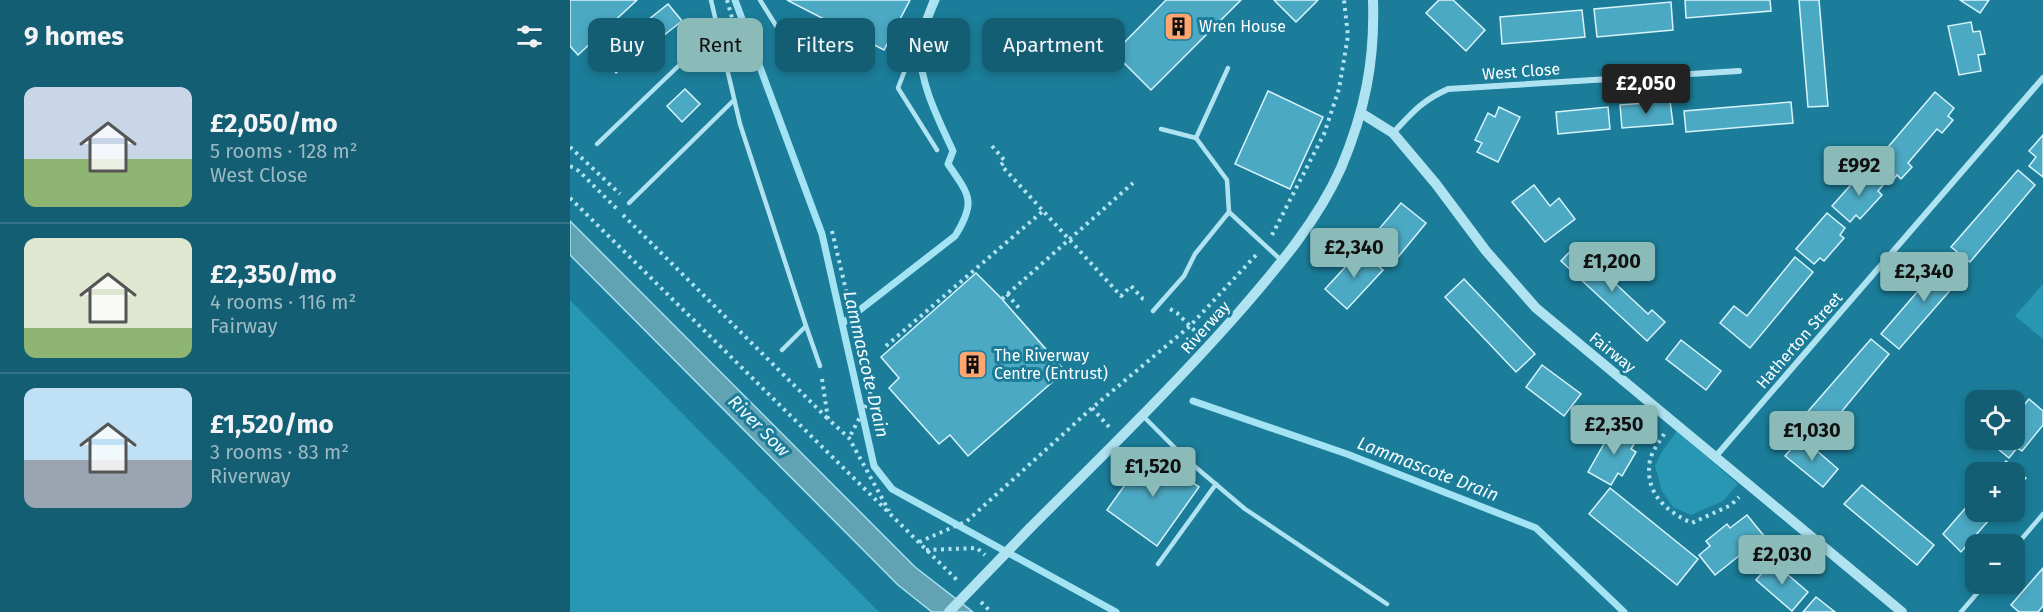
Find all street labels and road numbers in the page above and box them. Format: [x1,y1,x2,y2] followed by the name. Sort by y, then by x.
[1481,59,1561,84] street label: West Close
[1752,288,1847,392] street label: Hatherton Street
[1177,297,1234,358] street label: Riverway
[1586,328,1640,377] street label: Fairway

